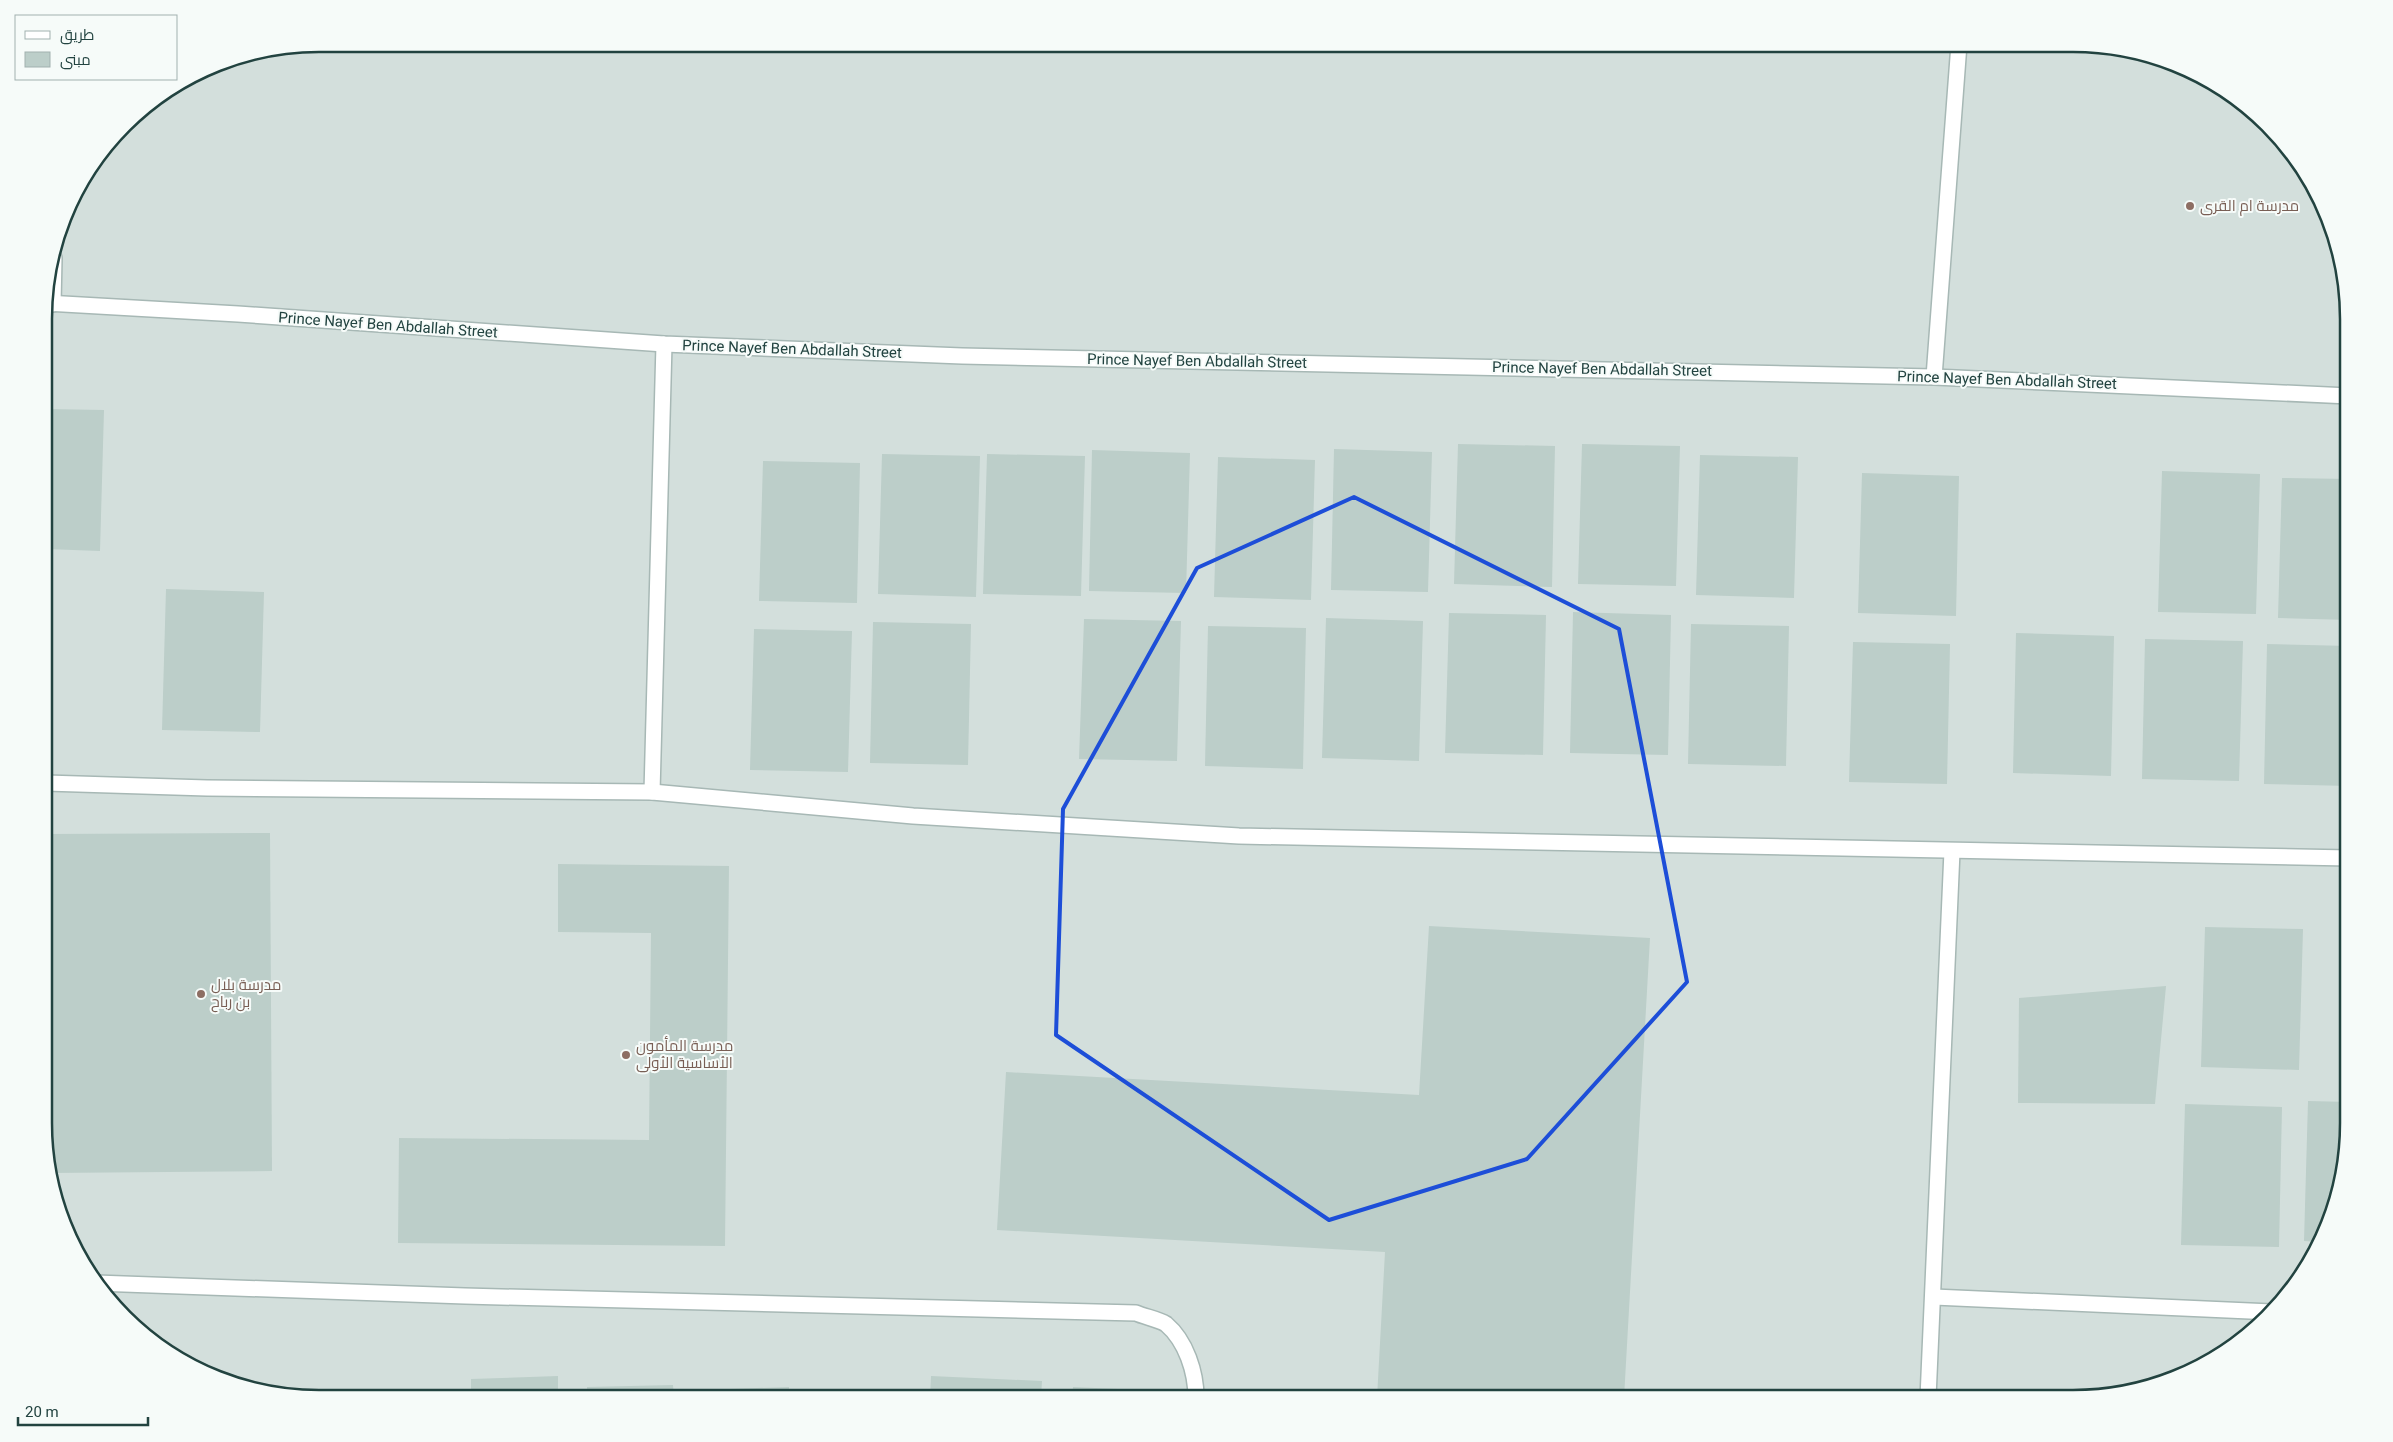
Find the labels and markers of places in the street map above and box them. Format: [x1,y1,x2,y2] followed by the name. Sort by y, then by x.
[2200,197,2299,216] place label: مدرسة ام القرى
[2184,200,2196,212] marker: مدرسة ام القرى
[211,976,281,1013] place label: مدرسة بلال بن رباح
[195,988,207,1000] marker: مدرسة بلال بن رباح
[636,1036,733,1073] place label: مدرسة المأمون الأساسية الأولى
[620,1049,632,1061] marker: مدرسة المأمون الأساسية الأولى

